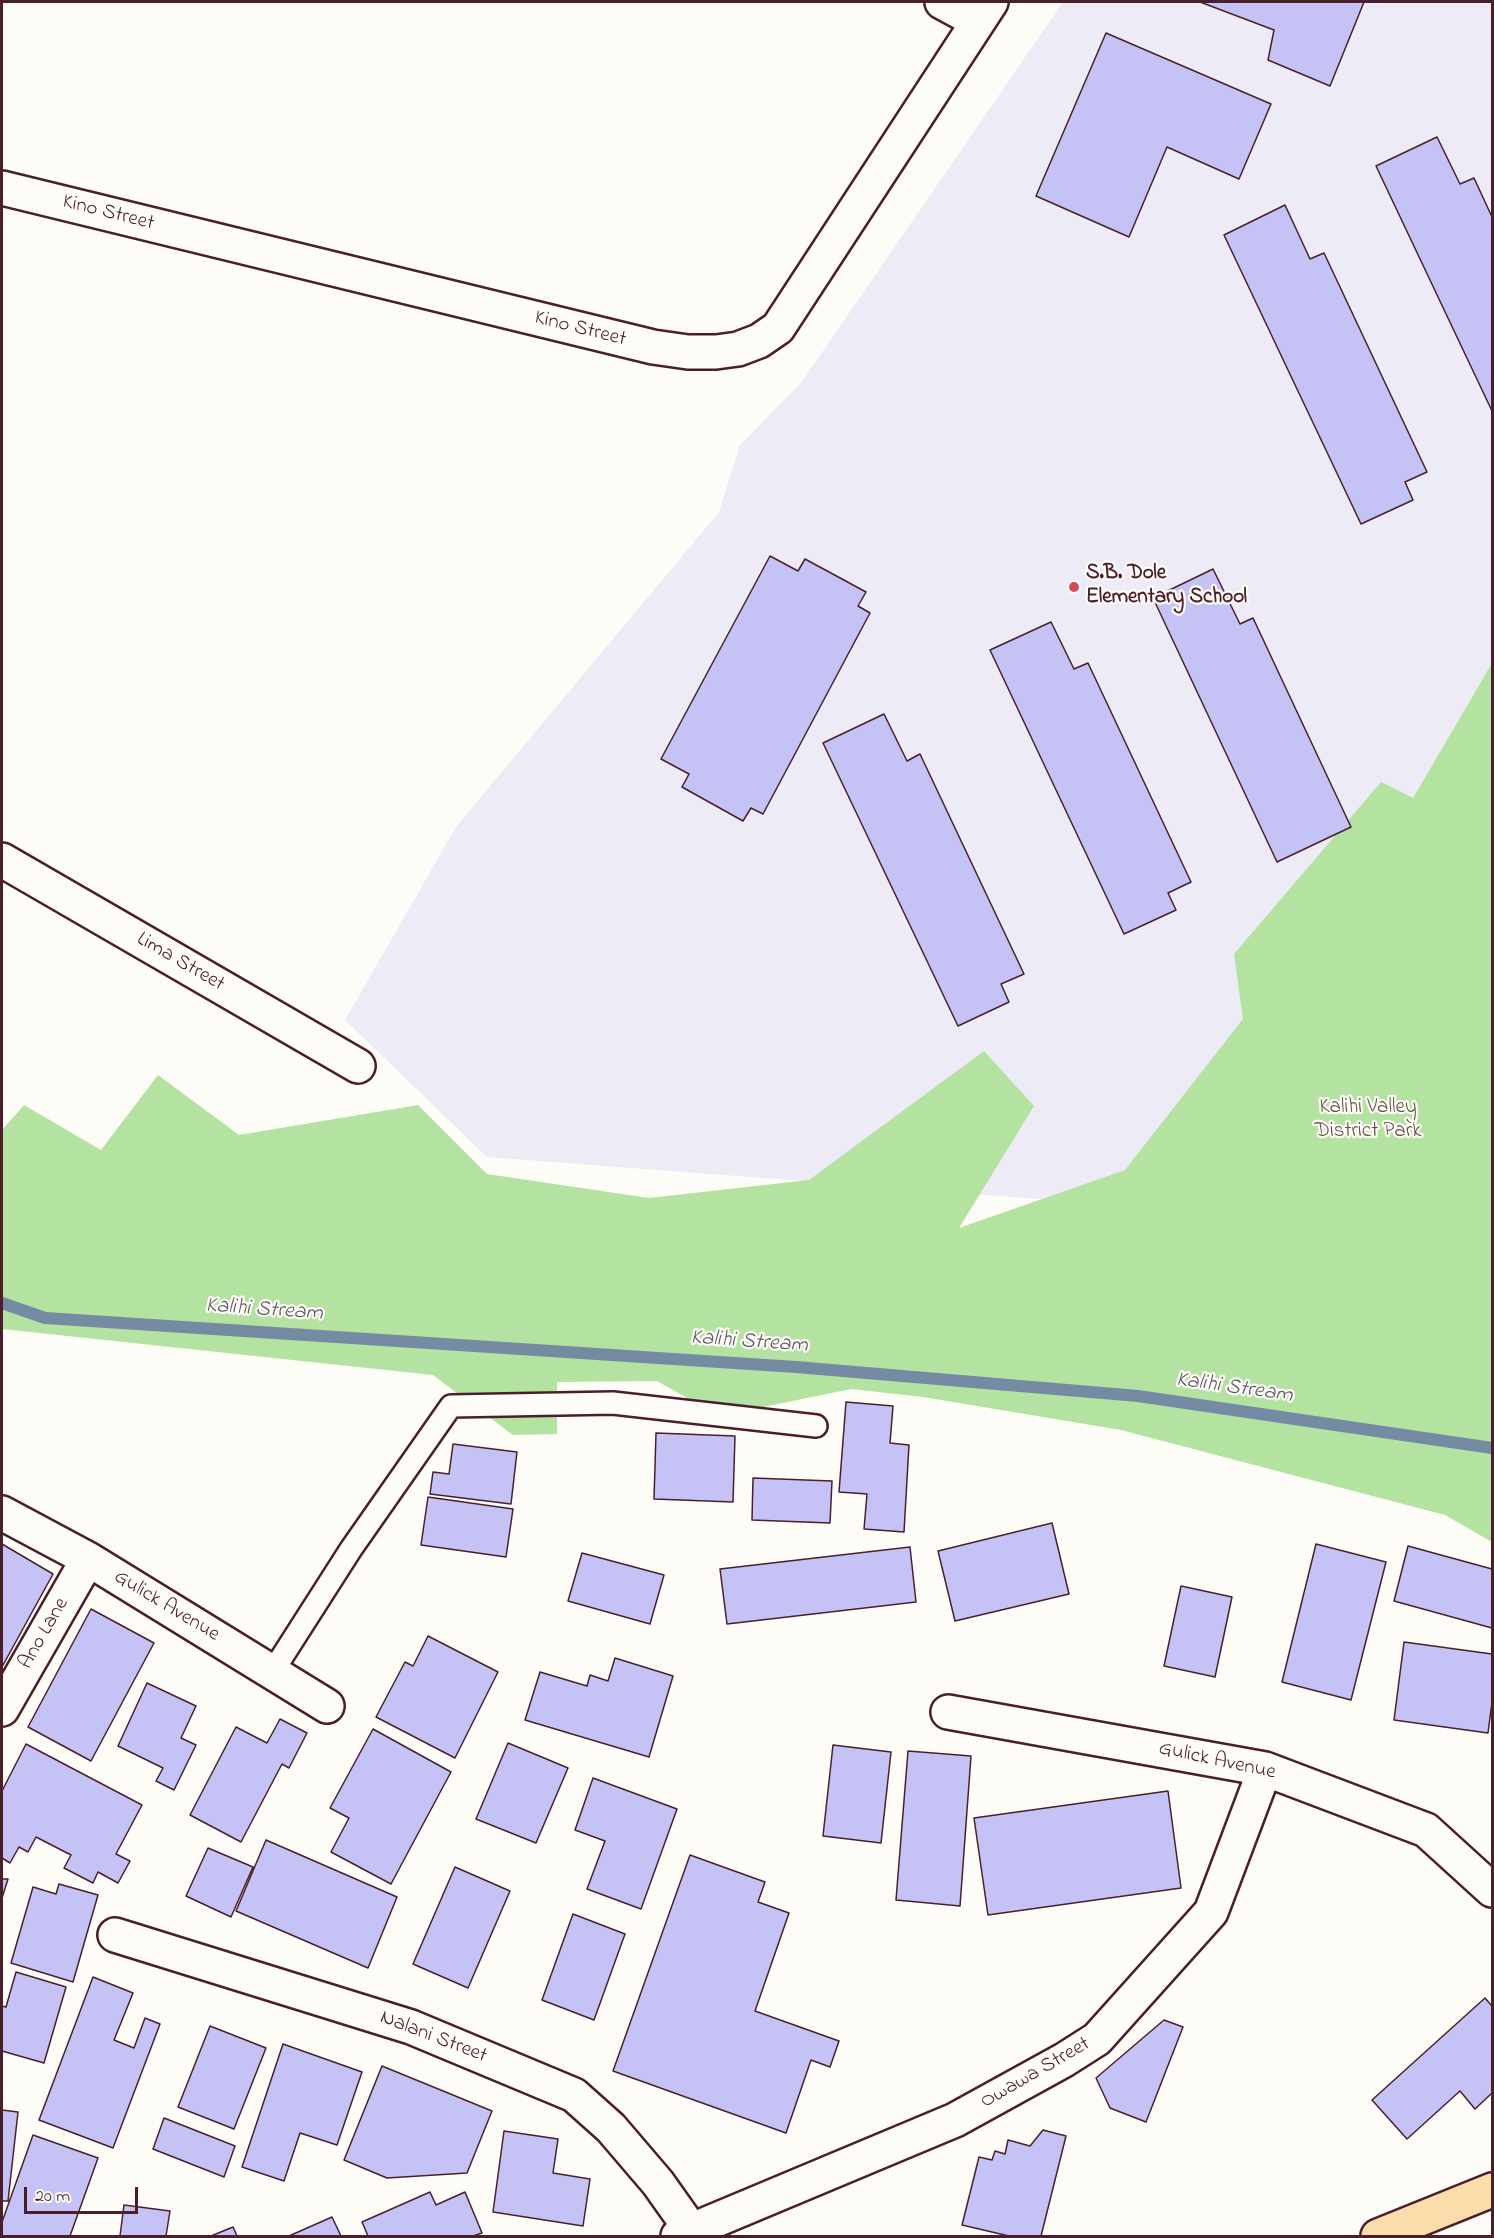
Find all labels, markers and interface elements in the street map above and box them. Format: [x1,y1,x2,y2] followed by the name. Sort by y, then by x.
[60,190,156,238] street label: Kino Street
[532,306,628,354] street label: Kino Street
[1086,562,1247,612] place label: S.B. Dole Elementary School
[1067,580,1081,594] marker: S.B. Dole Elementary School
[132,928,228,998] street label: Lima Street
[1315,1096,1421,1146] park label: Kalihi Valley District Park
[205,1294,323,1328] water label: Kalihi Stream
[690,1326,808,1360] water label: Kalihi Stream
[1174,1368,1294,1410] water label: Kalihi Stream
[109,1566,223,1648] street label: Gulick Avenue
[15,1594,75,1674] street label: Ano Lane
[1156,1737,1278,1787] street label: Gulick Avenue
[376,2006,490,2070] street label: Nalani Street
[977,2033,1095,2115] street label: Owawa Street
[27,2175,141,2213] scale bar
[35,2184,70,2210] text: 20 m

